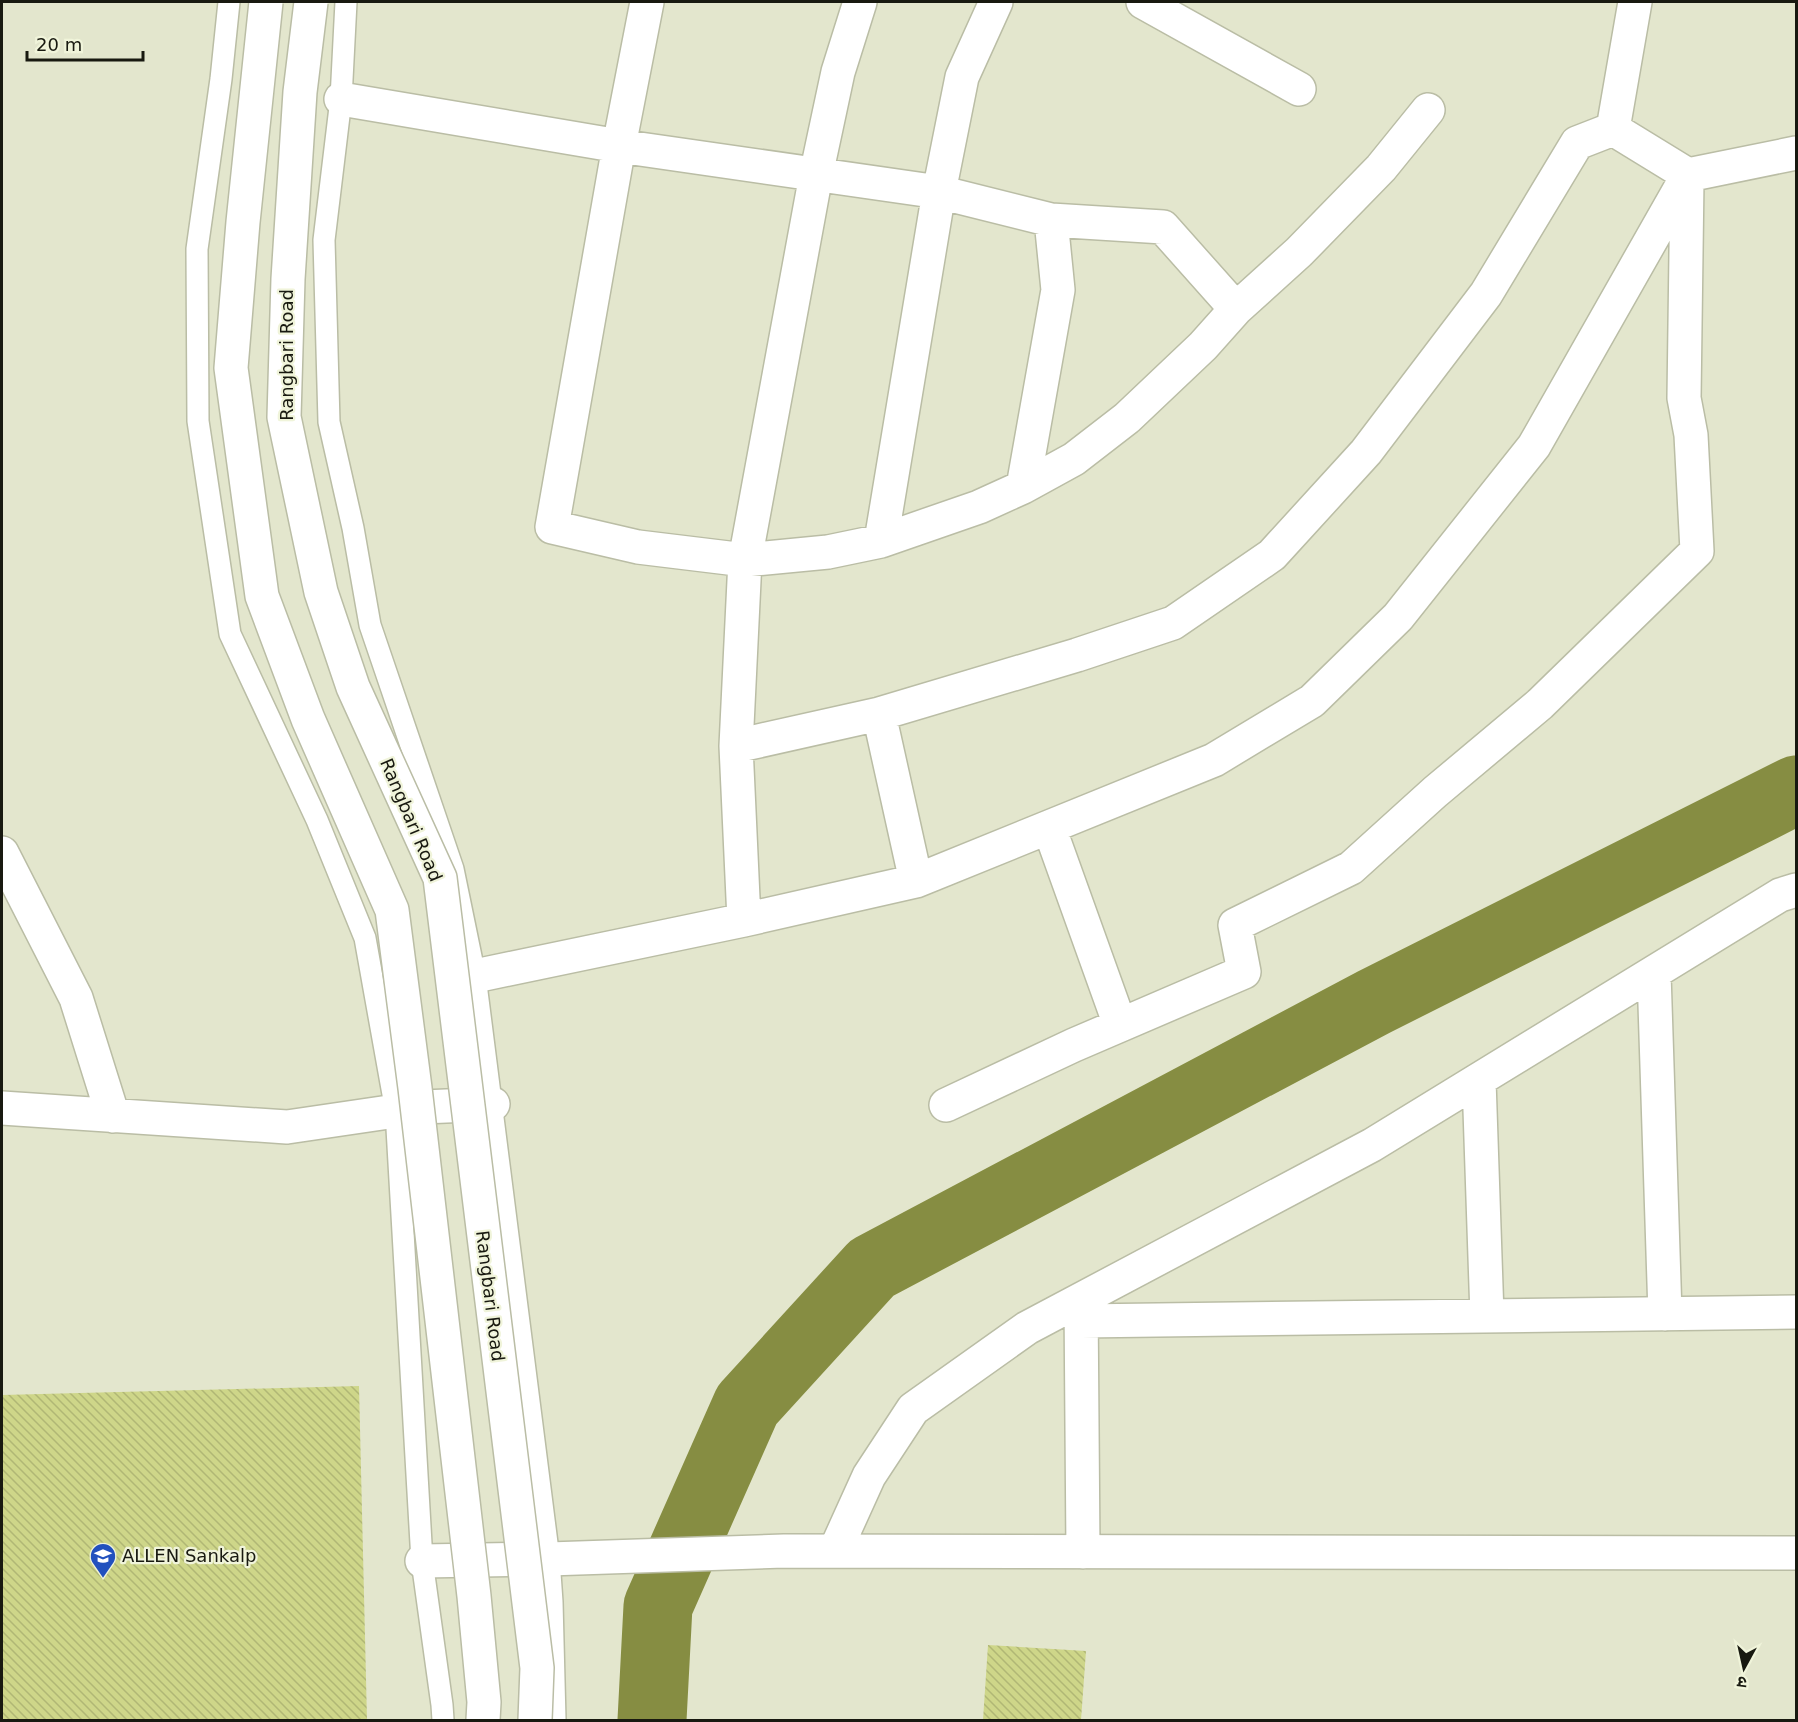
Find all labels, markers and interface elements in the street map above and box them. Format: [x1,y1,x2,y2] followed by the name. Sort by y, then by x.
[27,24,142,62] scale bar
[36,34,82,55] text: 20 m
[276,289,297,421] street label: Rangbari Road
[376,755,447,885] street label: Rangbari Road
[472,1229,509,1363] street label: Rangbari Road
[88,1541,118,1579] school or university icon: ALLEN Sankalp
[122,1545,256,1566] place label: ALLEN Sankalp
[1714,1638,1774,1698] north arrow
[1735,1672,1748,1692] text: उ

